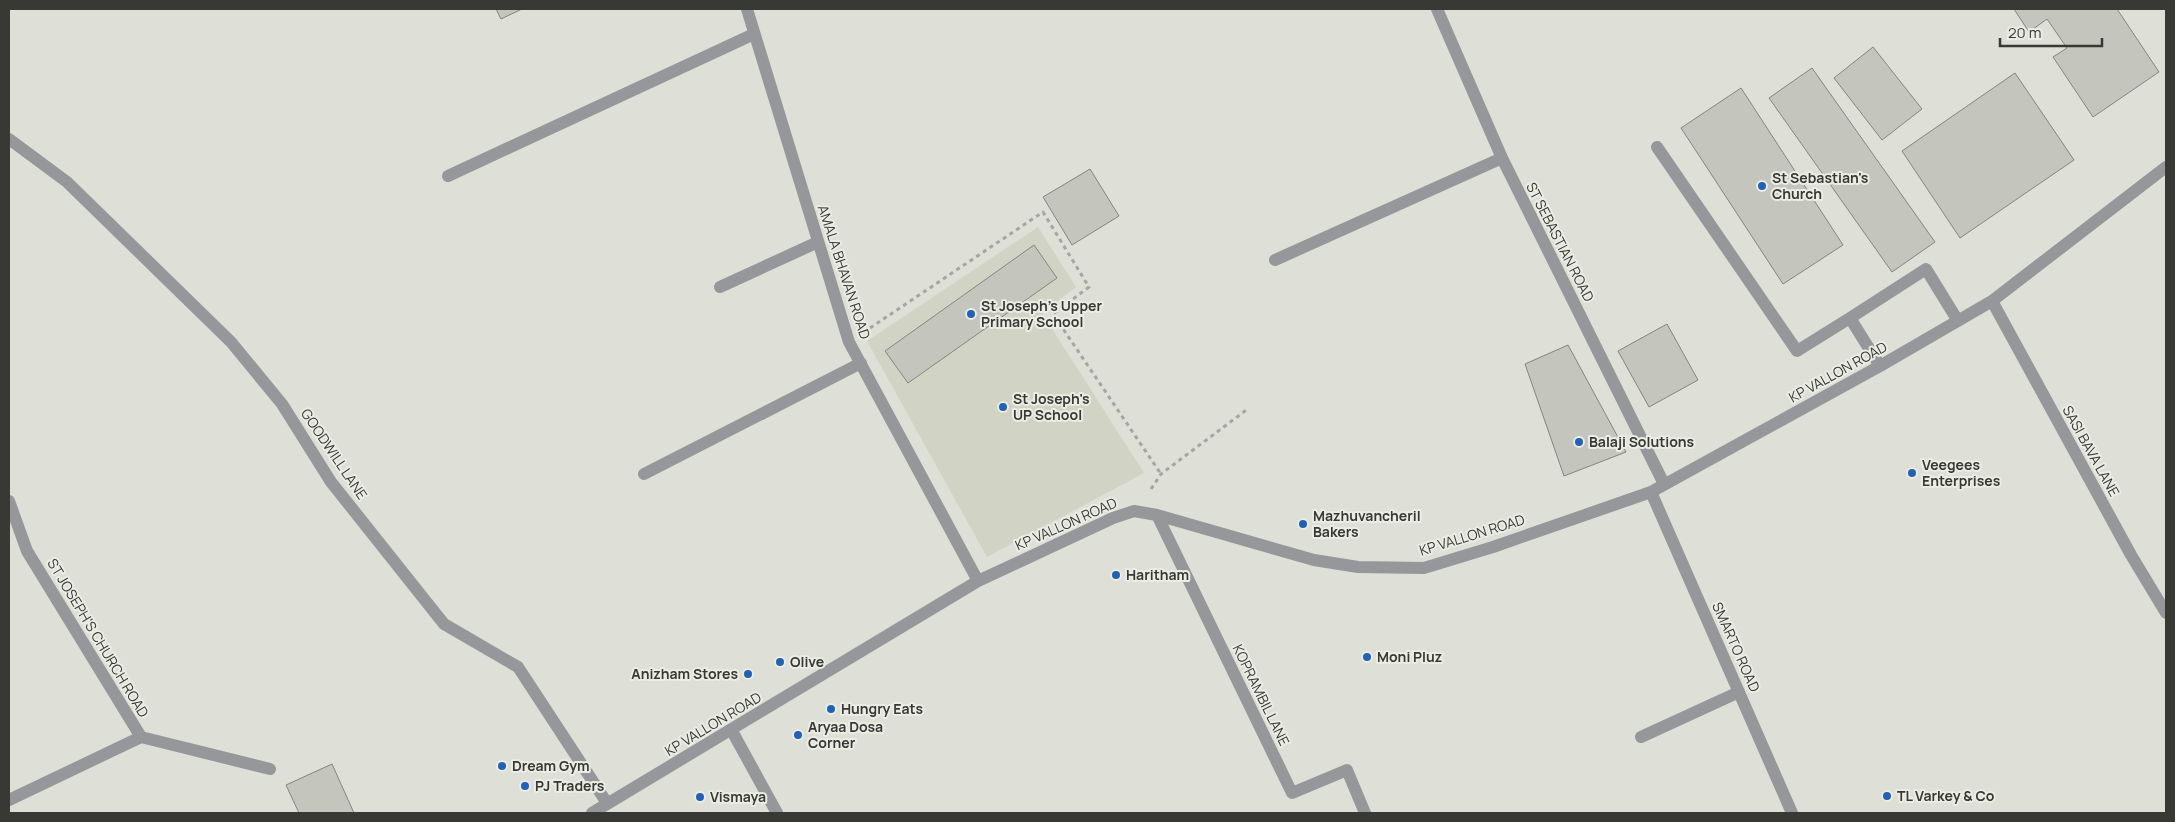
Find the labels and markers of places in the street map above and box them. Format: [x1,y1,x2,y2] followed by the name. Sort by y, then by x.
[1772,168,1869,203] place label: St Sebastian's Church
[1756,180,1768,192] marker: St Sebastian's Church
[981,296,1102,331] place label: St Joseph's Upper Primary School
[965,308,977,320] marker: St Joseph's Upper Primary School
[1013,389,1090,424] place label: St Joseph's UP School
[997,401,1009,413] marker: St Joseph's UP School
[1589,432,1695,451] place label: Balaji Solutions
[1573,436,1585,448] marker: Balaji Solutions
[1922,455,2001,490] place label: Veegees Enterprises
[1906,467,1918,479] marker: Veegees Enterprises
[1313,506,1421,541] place label: Mazhuvancheril Bakers
[1297,518,1309,530] marker: Mazhuvancheril Bakers
[1126,565,1189,584] place label: Haritham
[1110,569,1122,581] marker: Haritham
[1377,647,1442,666] place label: Moni Pluz
[1361,651,1373,663] marker: Moni Pluz
[790,652,824,671] place label: Olive
[774,656,786,668] marker: Olive
[631,664,738,683] place label: Anizham Stores
[742,668,754,680] marker: Anizham Stores
[841,699,924,718] place label: Hungry Eats
[825,703,837,715] marker: Hungry Eats
[808,717,883,752] place label: Aryaa Dosa Corner
[792,729,804,741] marker: Aryaa Dosa Corner
[512,756,590,775] place label: Dream Gym
[496,760,508,772] marker: Dream Gym
[535,776,605,795] place label: PJ Traders
[519,780,531,792] marker: PJ Traders
[1897,786,1995,805] place label: TL Varkey & Co
[710,787,766,806] place label: Vismaya
[1881,790,1893,802] marker: TL Varkey & Co
[694,791,706,803] marker: Vismaya

